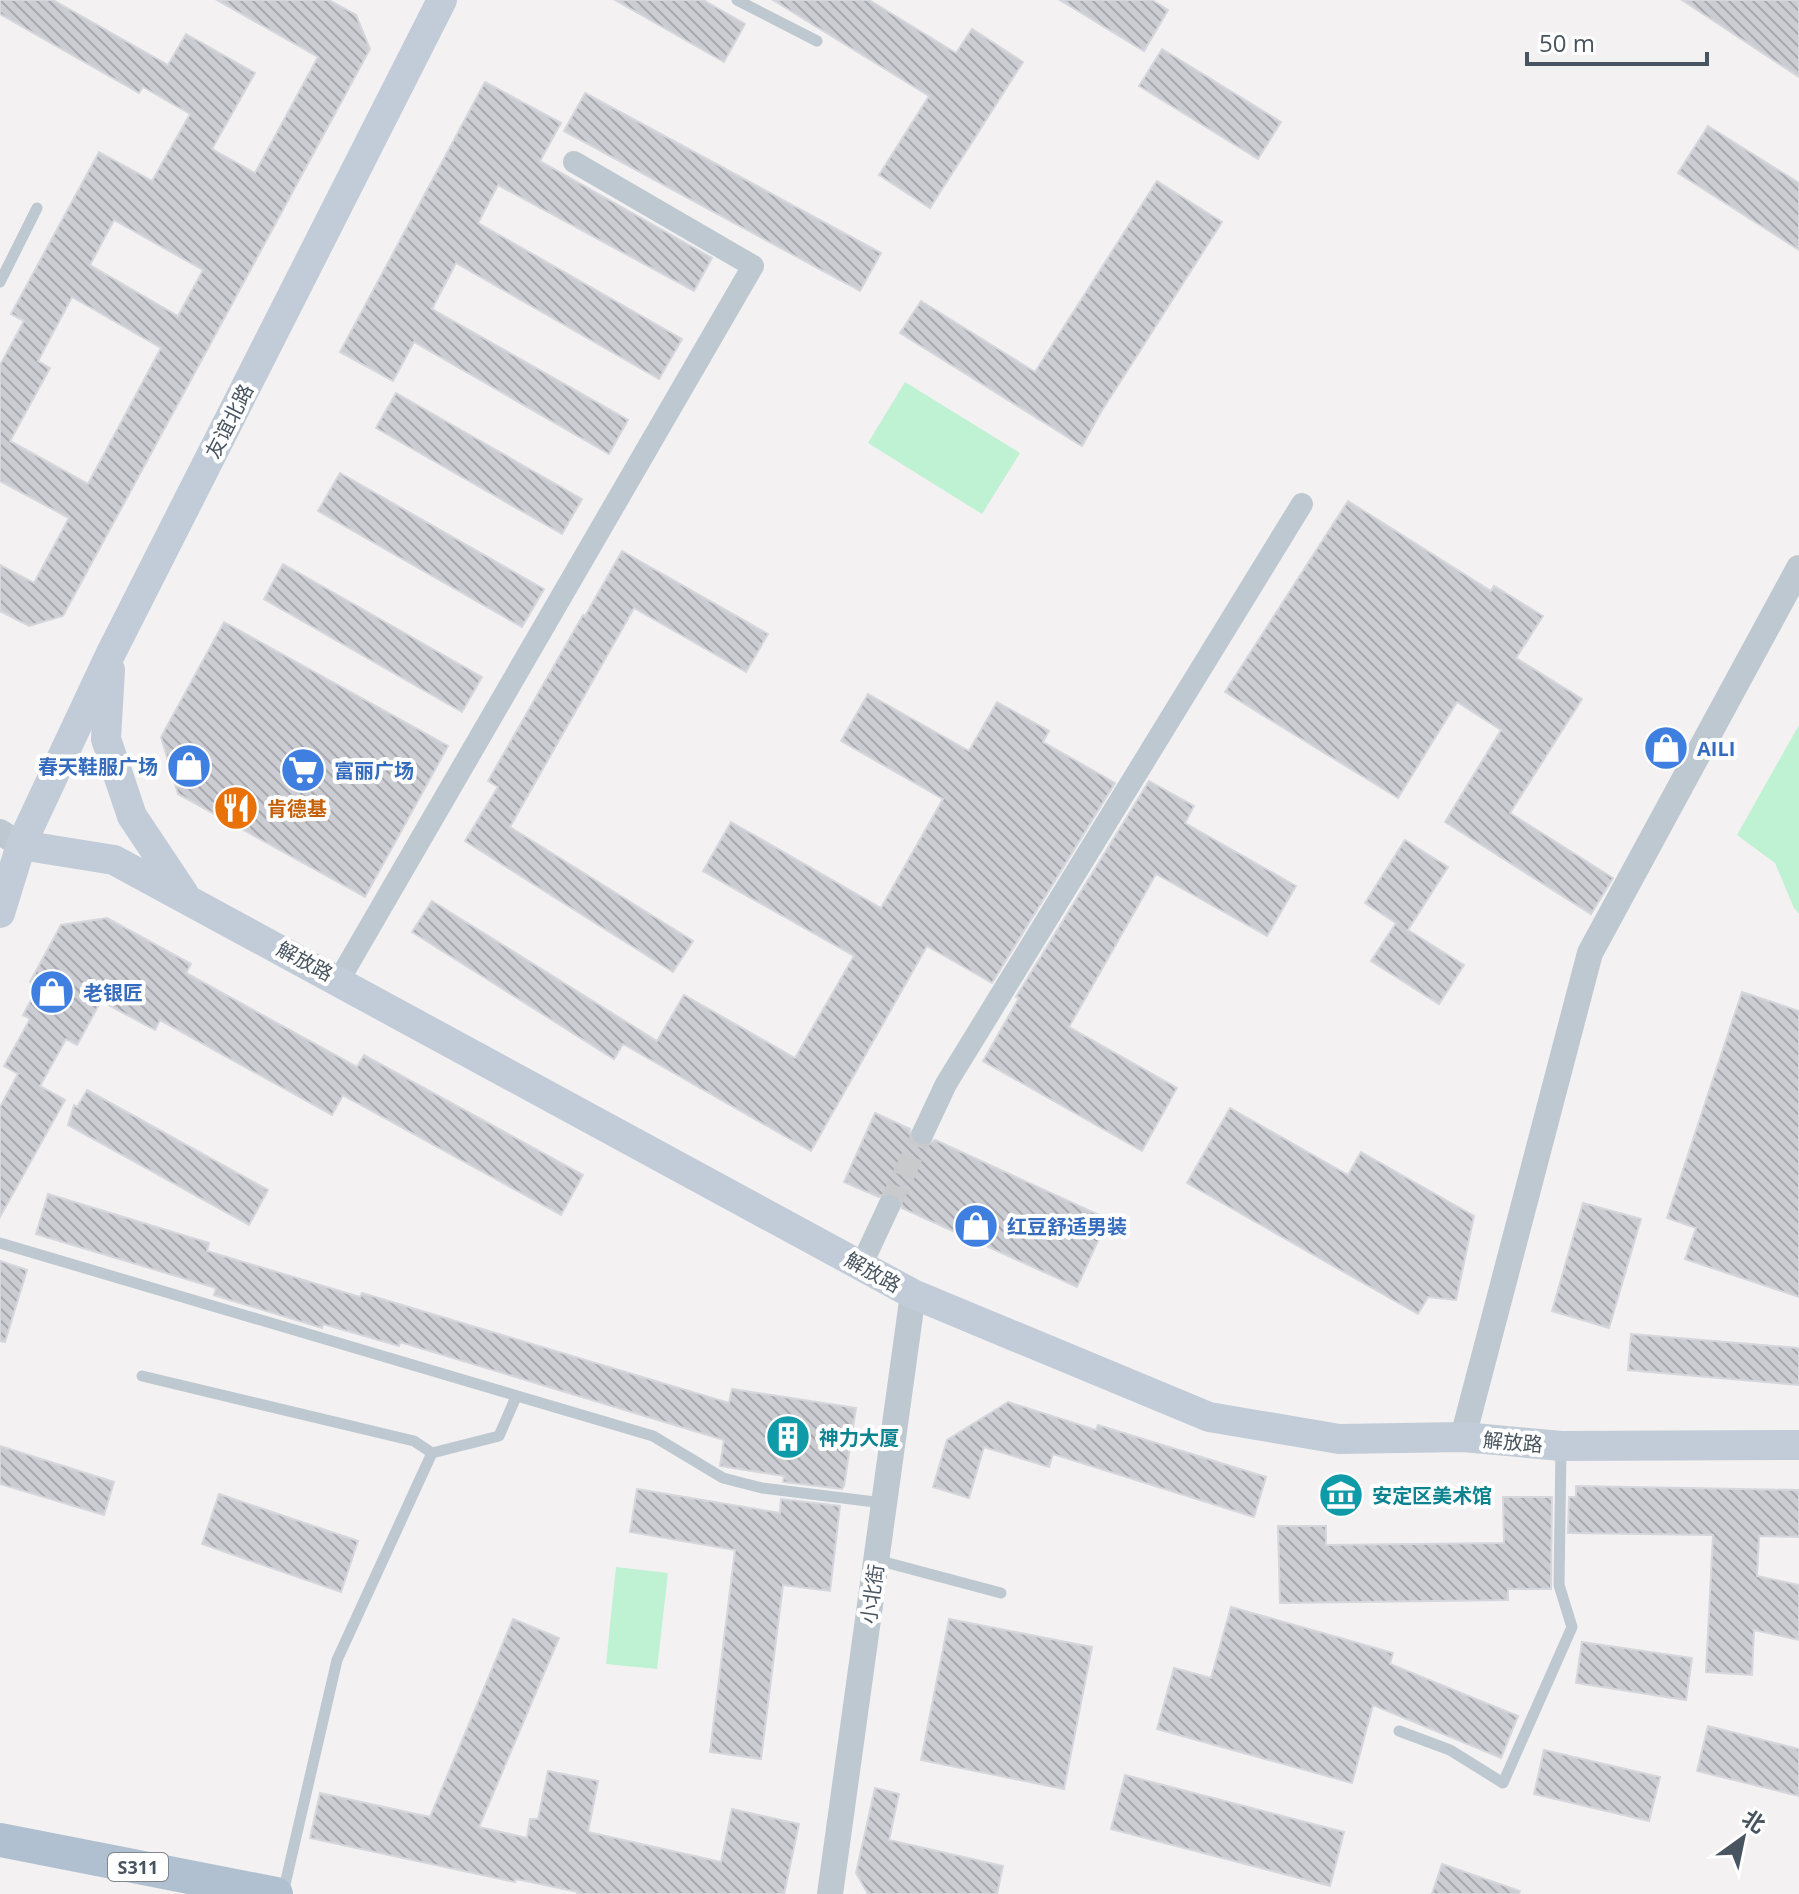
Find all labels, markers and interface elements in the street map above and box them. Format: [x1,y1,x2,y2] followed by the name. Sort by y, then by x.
[1527,16,1707,66] scale bar
[1539,26,1595,59] text: 50 m
[199,379,259,463] street label: 友谊北路
[1642,724,1690,772] shop icon: AILI
[1697,735,1735,762] place label: AILI
[165,742,213,790] shop icon: 春天鞋服广场
[279,746,327,794] supermarket icon: 富丽广场
[38,753,158,780] place label: 春天鞋服广场
[334,757,414,784] place label: 富丽广场
[212,784,260,832] restaurant icon: 肯德基
[267,795,327,822] place label: 肯德基
[272,935,338,987] street label: 解放路
[28,968,76,1016] shop icon: 老银匠
[83,979,143,1006] place label: 老银匠
[952,1202,1000,1250] shop icon: 红豆舒适男装
[1007,1213,1127,1240] place label: 红豆舒适男装
[840,1246,906,1298] street label: 解放路
[764,1413,812,1461] building icon: 神力大厦
[819,1424,899,1451] place label: 神力大厦
[1482,1426,1544,1458] street label: 解放路
[1317,1471,1365,1519] museum icon: 安定区美术馆
[1372,1482,1492,1509] place label: 安定区美术馆
[854,1562,890,1626] street label: 小北街
[1703,1798,1783,1878] north arrow
[1737,1802,1772,1839] text: 北
[108,1853,168,1881] road number: S311

